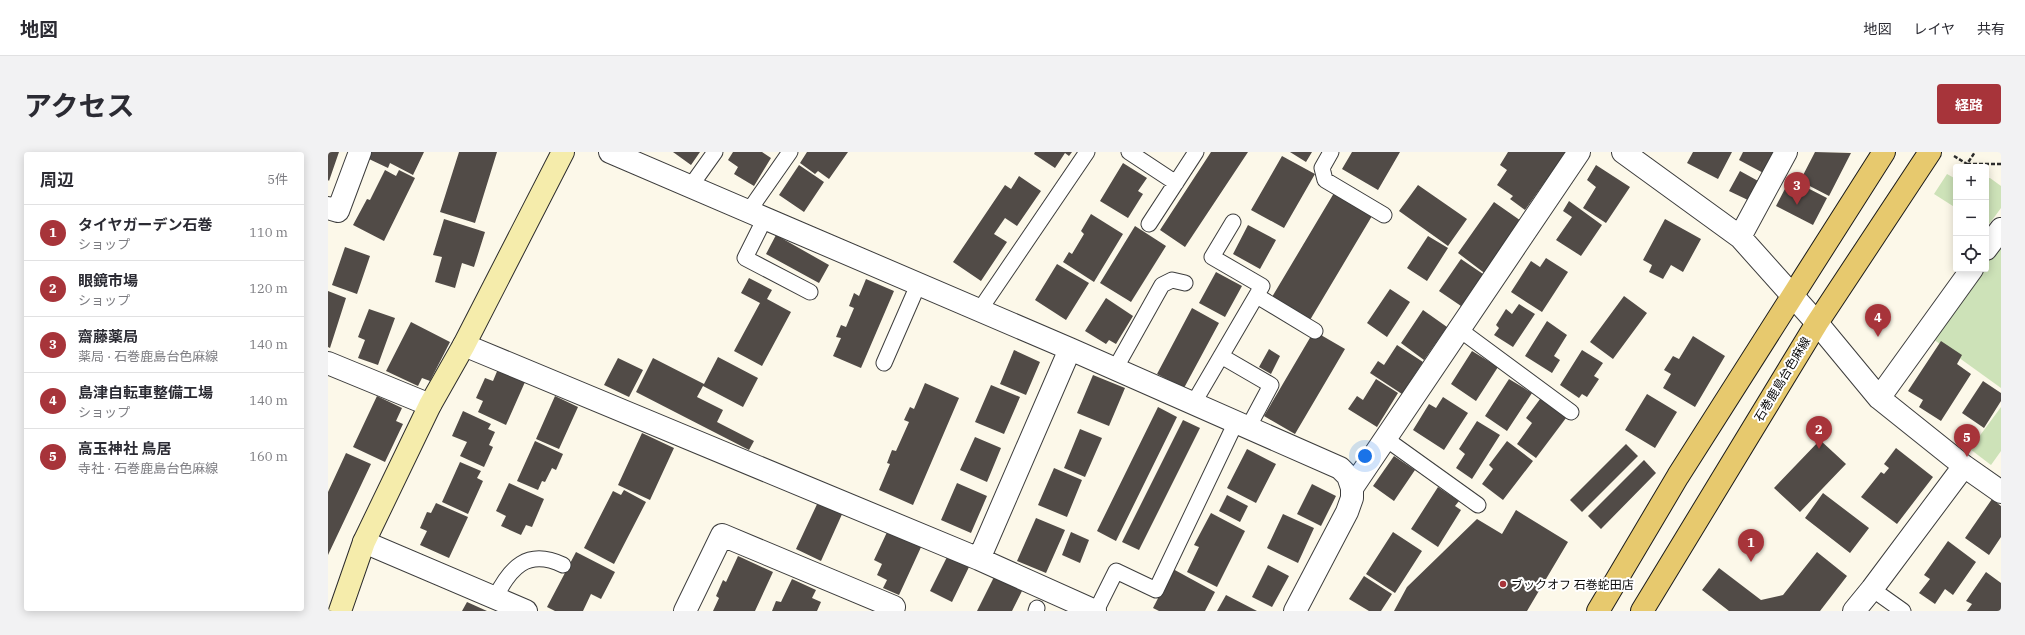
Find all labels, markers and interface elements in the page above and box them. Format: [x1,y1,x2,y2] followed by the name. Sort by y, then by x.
[20,17,58,41] text: 地図
[1863,20,1891,38] text: 地図
[1913,20,1955,38] text: レイヤ
[1977,20,2005,38] text: 共有
[1937,84,2001,124] button: 経路
[24,87,135,124] text: アクセス
[1953,164,1989,272] map controls
[1953,164,1989,200] button: +
[40,169,74,191] text: 周辺
[267,171,288,188] text: 5件
[1784,172,1810,205] pin: 3
[1953,200,1989,236] button: −
[78,215,213,234] text: タイヤガーデン石巻
[49,224,57,241] text: 1
[249,224,288,241] text: 110 m
[78,236,130,253] text: ショップ
[1953,236,1989,272] button: locate
[78,271,138,290] text: 眼鏡市場
[49,280,57,297] text: 2
[249,280,288,297] text: 120 m
[78,292,130,309] text: ショップ
[1865,304,1891,337] pin: 4
[78,327,138,346] text: 齋藤薬局
[1751,334,1813,424] street label: 石巻鹿島台色麻線
[49,336,57,353] text: 3
[249,336,288,353] text: 140 m
[78,348,218,365] text: 薬局 · 石巻鹿島台色麻線
[78,383,213,402] text: 島津自転車整備工場
[49,392,57,409] text: 4
[249,392,288,409] text: 140 m
[78,404,130,421] text: ショップ
[1806,416,1832,449] pin: 2
[1954,424,1980,457] pin: 5
[78,439,171,458] text: 高玉神社 鳥居
[1355,446,1375,466] your location
[49,448,57,465] text: 5
[249,448,288,465] text: 160 m
[78,460,218,477] text: 寺社 · 石巻鹿島台色麻線
[1738,529,1764,562] pin: 1
[1511,577,1634,592] place label: ブックオフ 石巻蛇田店
[1498,579,1508,589] marker: ブックオフ 石巻蛇田店

